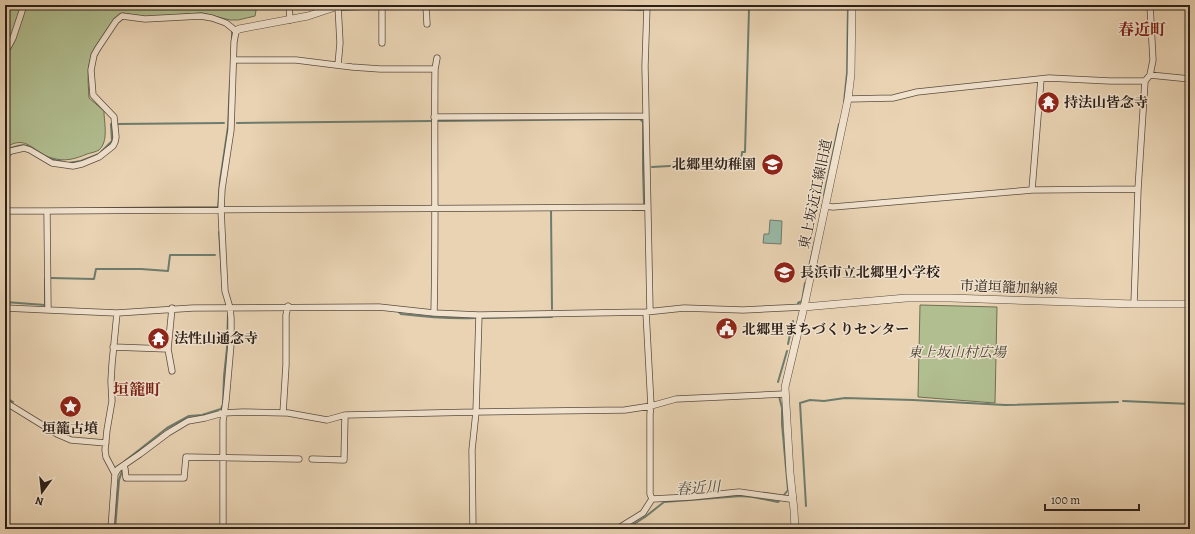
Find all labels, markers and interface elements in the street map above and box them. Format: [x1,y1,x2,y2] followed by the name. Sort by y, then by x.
[1118,19,1166,41] district label: 春近町
[1035,89,1061,115] temple icon: 持法山皆念寺
[1064,93,1148,112] place label: 持法山皆念寺
[795,137,836,251] street label: 東上坂近江線旧道
[759,151,785,177] school or university icon: 北郷里幼稚園
[672,155,756,174] place label: 北郷里幼稚園
[771,259,797,285] school or university icon: 長浜市立北郷里小学校
[800,263,940,282] place label: 長浜市立北郷里小学校
[960,276,1058,299] street label: 市道垣籠加納線
[714,316,740,342] public building icon: 北郷里まちづくりセンター
[742,320,909,339] place label: 北郷里まちづくりセンター
[145,325,171,351] temple icon: 法性山通念寺
[174,329,258,348] place label: 法性山通念寺
[908,343,1008,362] park label: 東上坂山村広場
[113,379,161,401] district label: 垣籠町
[57,393,83,419] place icon: 垣籠古墳
[42,419,98,438] place label: 垣籠古墳
[22,472,62,512] north arrow
[675,476,723,500] water label: 春近川
[1045,486,1139,512] scale bar
[1051,492,1080,508] text: 100 m
[34,493,45,509] text: N

